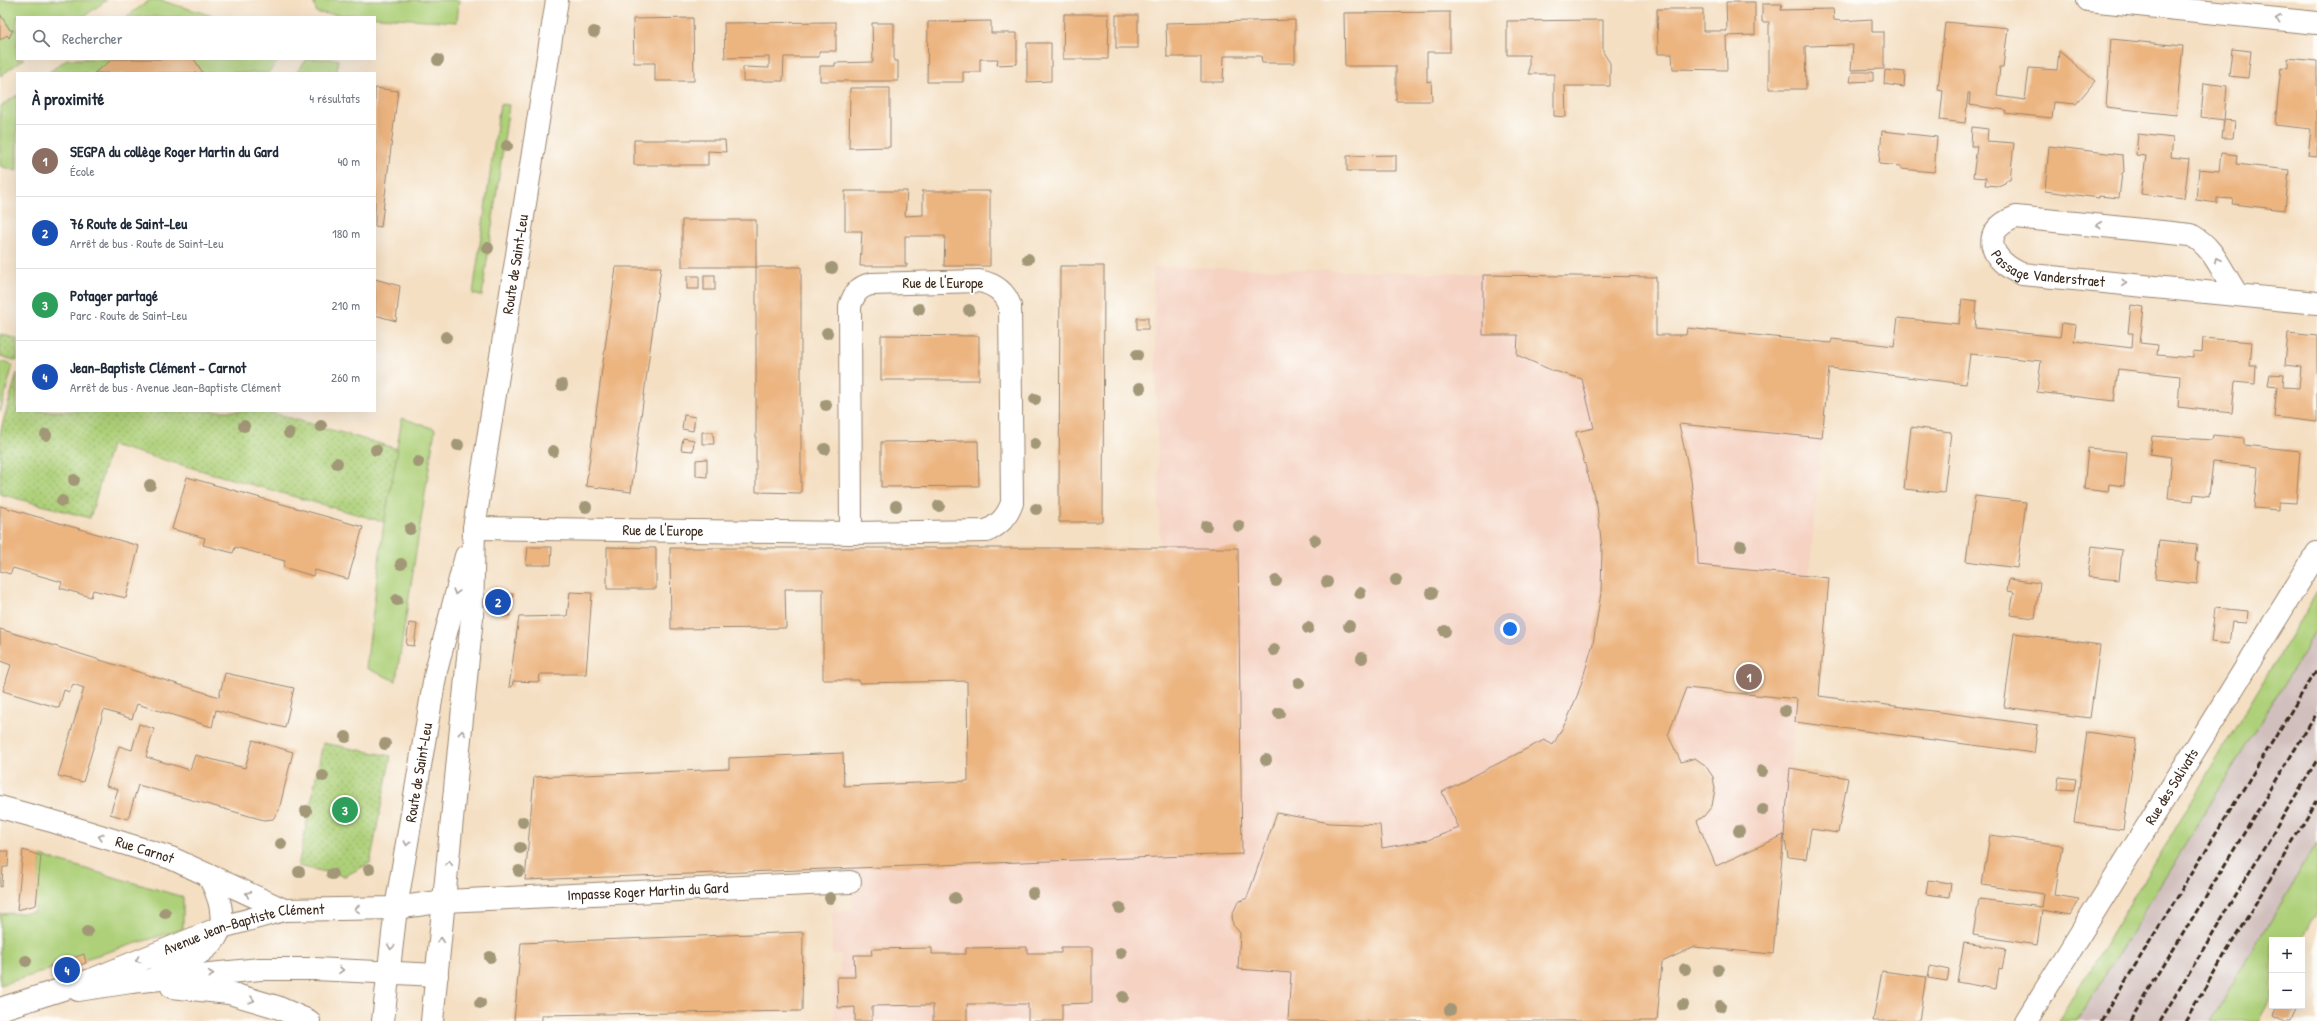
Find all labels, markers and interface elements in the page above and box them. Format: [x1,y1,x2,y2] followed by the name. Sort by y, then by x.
[2275,15,2281,24] one-way arrow
[16,16,376,60] search box
[30,27,52,49] icon: search
[62,28,123,49] text: Rechercher
[32,87,104,110] text: À proximité
[309,89,360,107] text: 4 résultats
[70,141,278,162] text: SEGPA du collège Roger Martin du Gard
[43,152,47,170] text: 1
[337,152,360,170] text: 40 m
[70,162,95,180] text: École
[70,213,187,234] text: 76 Route de Saint-Leu
[497,213,533,315] street label: Route de Saint-Leu
[2096,221,2102,230] one-way arrow
[42,224,48,242] text: 2
[332,224,360,242] text: 180 m
[70,234,223,252] text: Arrêt de bus · Route de Saint-Leu
[1986,246,2107,292] street label: Passage Vanderstraet
[2214,257,2222,265] one-way arrow
[903,272,983,293] street label: Rue de l'Europe
[2121,279,2127,288] one-way arrow
[70,285,158,306] text: Potager partagé
[42,296,48,314] text: 3
[332,296,360,314] text: 210 m
[70,306,187,324] text: Parc · Route de Saint-Leu
[70,357,246,378] text: Jean-Baptiste Clément - Carnot
[43,368,47,386] text: 4
[331,368,360,386] text: 260 m
[70,378,281,396] text: Arrêt de bus · Avenue Jean-Baptiste Clément
[622,519,704,541] street label: Rue de l'Europe
[485,587,511,617] pin: 2
[452,589,460,595] one-way arrow
[1500,619,1520,639] your location
[1736,662,1762,692] pin: 1
[400,721,437,824] street label: Route de Saint-Leu
[457,730,466,736] one-way arrow
[2140,744,2203,829] street label: Rue des Solivats
[332,795,358,825] pin: 3
[113,830,179,869] street label: Rue Carnot
[98,833,105,842] one-way arrow
[403,840,412,846] one-way arrow
[445,860,454,866] one-way arrow
[567,877,729,905] street label: Impasse Roger Martin du Gard
[245,891,253,899] one-way arrow
[160,898,325,960] street label: Avenue Jean-Baptiste Clément
[354,905,360,913] one-way arrow
[436,937,445,944] one-way arrow
[2269,937,2305,1009] map controls
[2269,937,2305,973] button: +
[387,944,396,950] one-way arrow
[54,955,80,985] pin: 4
[134,955,141,963] one-way arrow
[338,966,344,975] one-way arrow
[208,969,214,978] one-way arrow
[2269,973,2305,1009] button: −
[249,995,256,1004] one-way arrow

